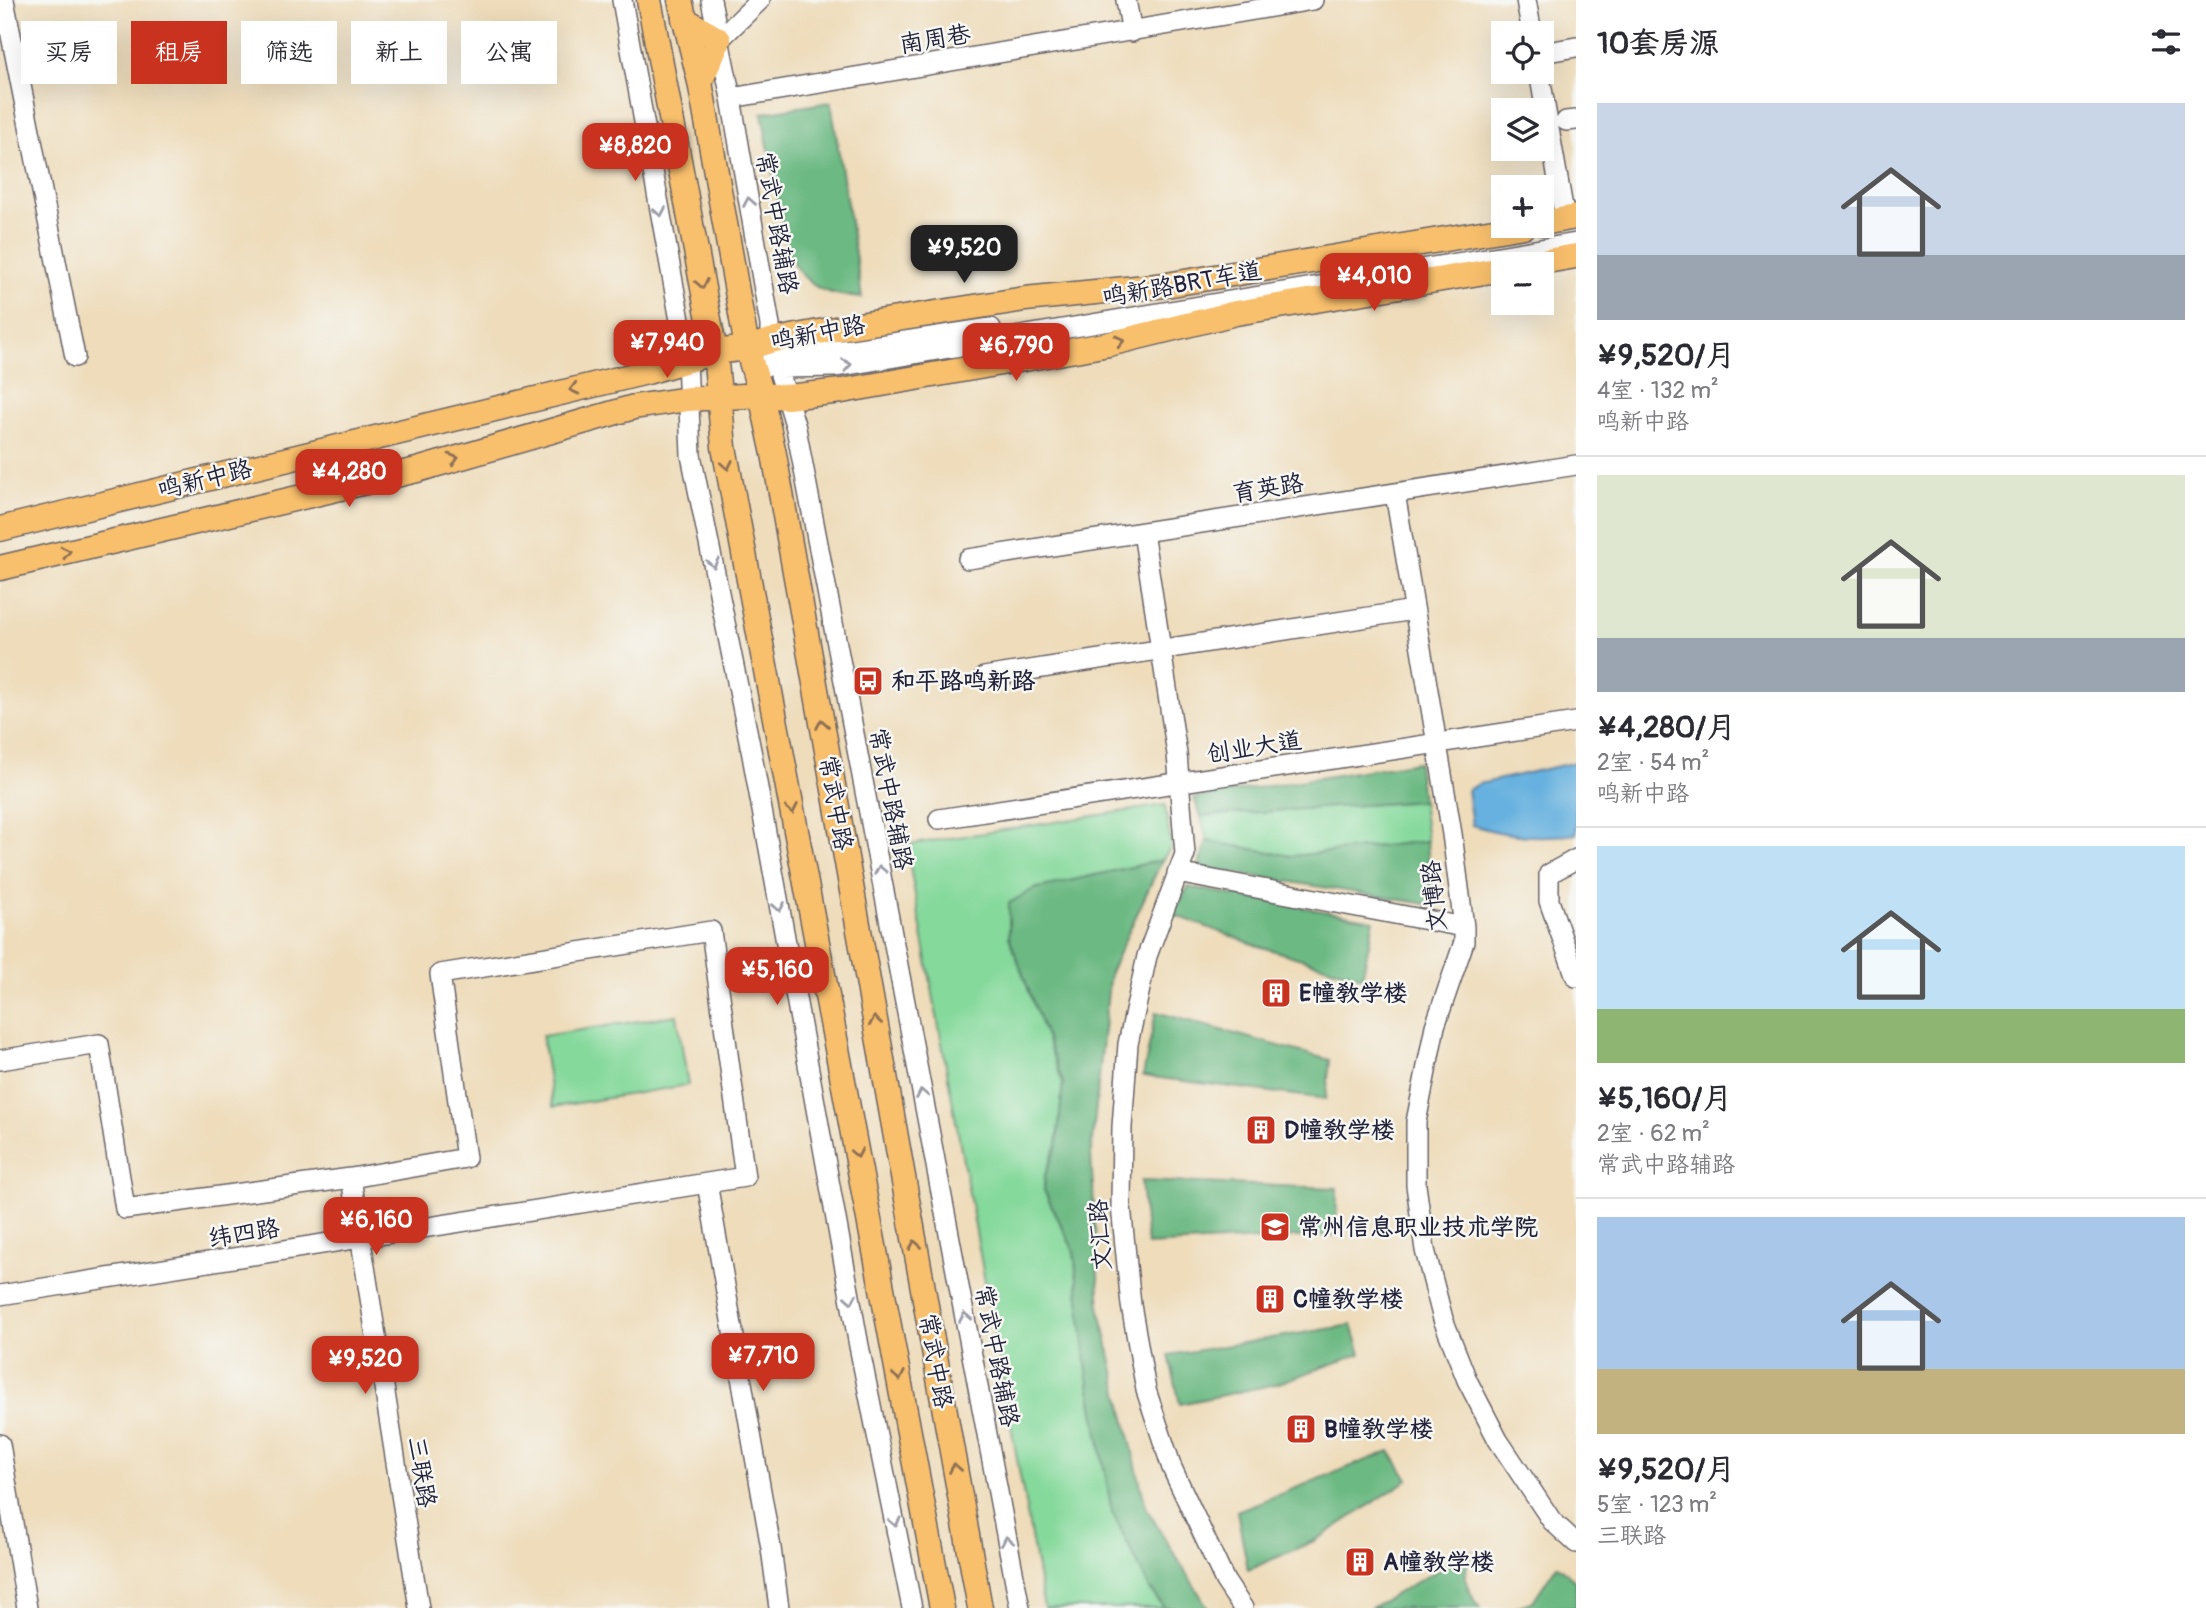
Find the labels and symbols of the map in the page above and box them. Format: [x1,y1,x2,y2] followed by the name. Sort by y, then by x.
[897,20,973,59] street label: 南周巷
[578,124,692,183] pin: ¥8,820
[750,150,803,297] street label: 常武中路辅路
[742,196,757,207] one-way arrow
[652,206,667,218] one-way arrow
[907,226,1021,285] pin: ¥9,520
[1317,254,1431,313] pin: ¥4,010
[1100,256,1264,313] street label: 鸣新路BRT车道
[694,278,709,290] one-way arrow
[768,310,868,357] street label: 鸣新中路
[610,320,724,380] pin: ¥7,940
[959,324,1073,383] pin: ¥6,790
[1114,335,1126,349] one-way arrow
[841,358,853,373] one-way arrow
[568,381,580,396] one-way arrow
[292,449,406,509] pin: ¥4,280
[448,453,460,468] one-way arrow
[155,454,255,505] street label: 鸣新中路
[719,459,734,471] one-way arrow
[1230,469,1306,508] street label: 育英路
[60,546,72,560] one-way arrow
[705,557,720,569] one-way arrow
[851,664,885,698] bus stop icon: 和平路鸣新路
[891,667,1036,696] place label: 和平路鸣新路
[815,718,830,730] one-way arrow
[863,726,918,873] street label: 常武中路辅路
[1204,726,1304,769] street label: 创业大道
[813,753,858,853] street label: 常武中路
[784,803,799,815] one-way arrow
[1416,859,1453,933] street label: 文博路
[873,864,888,876] one-way arrow
[771,901,786,913] one-way arrow
[720,948,834,1007] pin: ¥5,160
[1259,976,1293,1010] building icon: E幢教学楼
[1299,979,1407,1008] place label: E幢教学楼
[868,1015,883,1027] one-way arrow
[916,1088,931,1100] one-way arrow
[1244,1113,1278,1147] building icon: D幢教学楼
[1284,1116,1395,1145] place label: D幢教学楼
[848,1147,863,1159] one-way arrow
[319,1198,433,1257] pin: ¥6,160
[1084,1198,1117,1272] street label: 文汇路
[1258,1210,1292,1244] school or university icon: 常州信息职业技术学院
[1298,1213,1538,1242] place label: 常州信息职业技术学院
[206,1214,282,1253] street label: 纬四路
[908,1239,923,1250] one-way arrow
[1253,1282,1287,1316] building icon: C幢教学楼
[969,1283,1024,1430] street label: 常武中路辅路
[1293,1285,1404,1314] place label: C幢教学楼
[843,1293,858,1305] one-way arrow
[913,1311,958,1411] street label: 常武中路
[958,1311,973,1323] one-way arrow
[706,1334,820,1393] pin: ¥7,710
[308,1336,422,1396] pin: ¥9,520
[890,1370,905,1382] one-way arrow
[1284,1412,1318,1446] building icon: B幢教学楼
[1324,1415,1434,1444] place label: B幢教学楼
[402,1434,441,1510] street label: 三联路
[948,1463,963,1474] one-way arrow
[886,1516,901,1528] one-way arrow
[1000,1535,1015,1547] one-way arrow
[1343,1545,1377,1579] building icon: A幢教学楼
[1383,1548,1495,1577] place label: A幢教学楼

